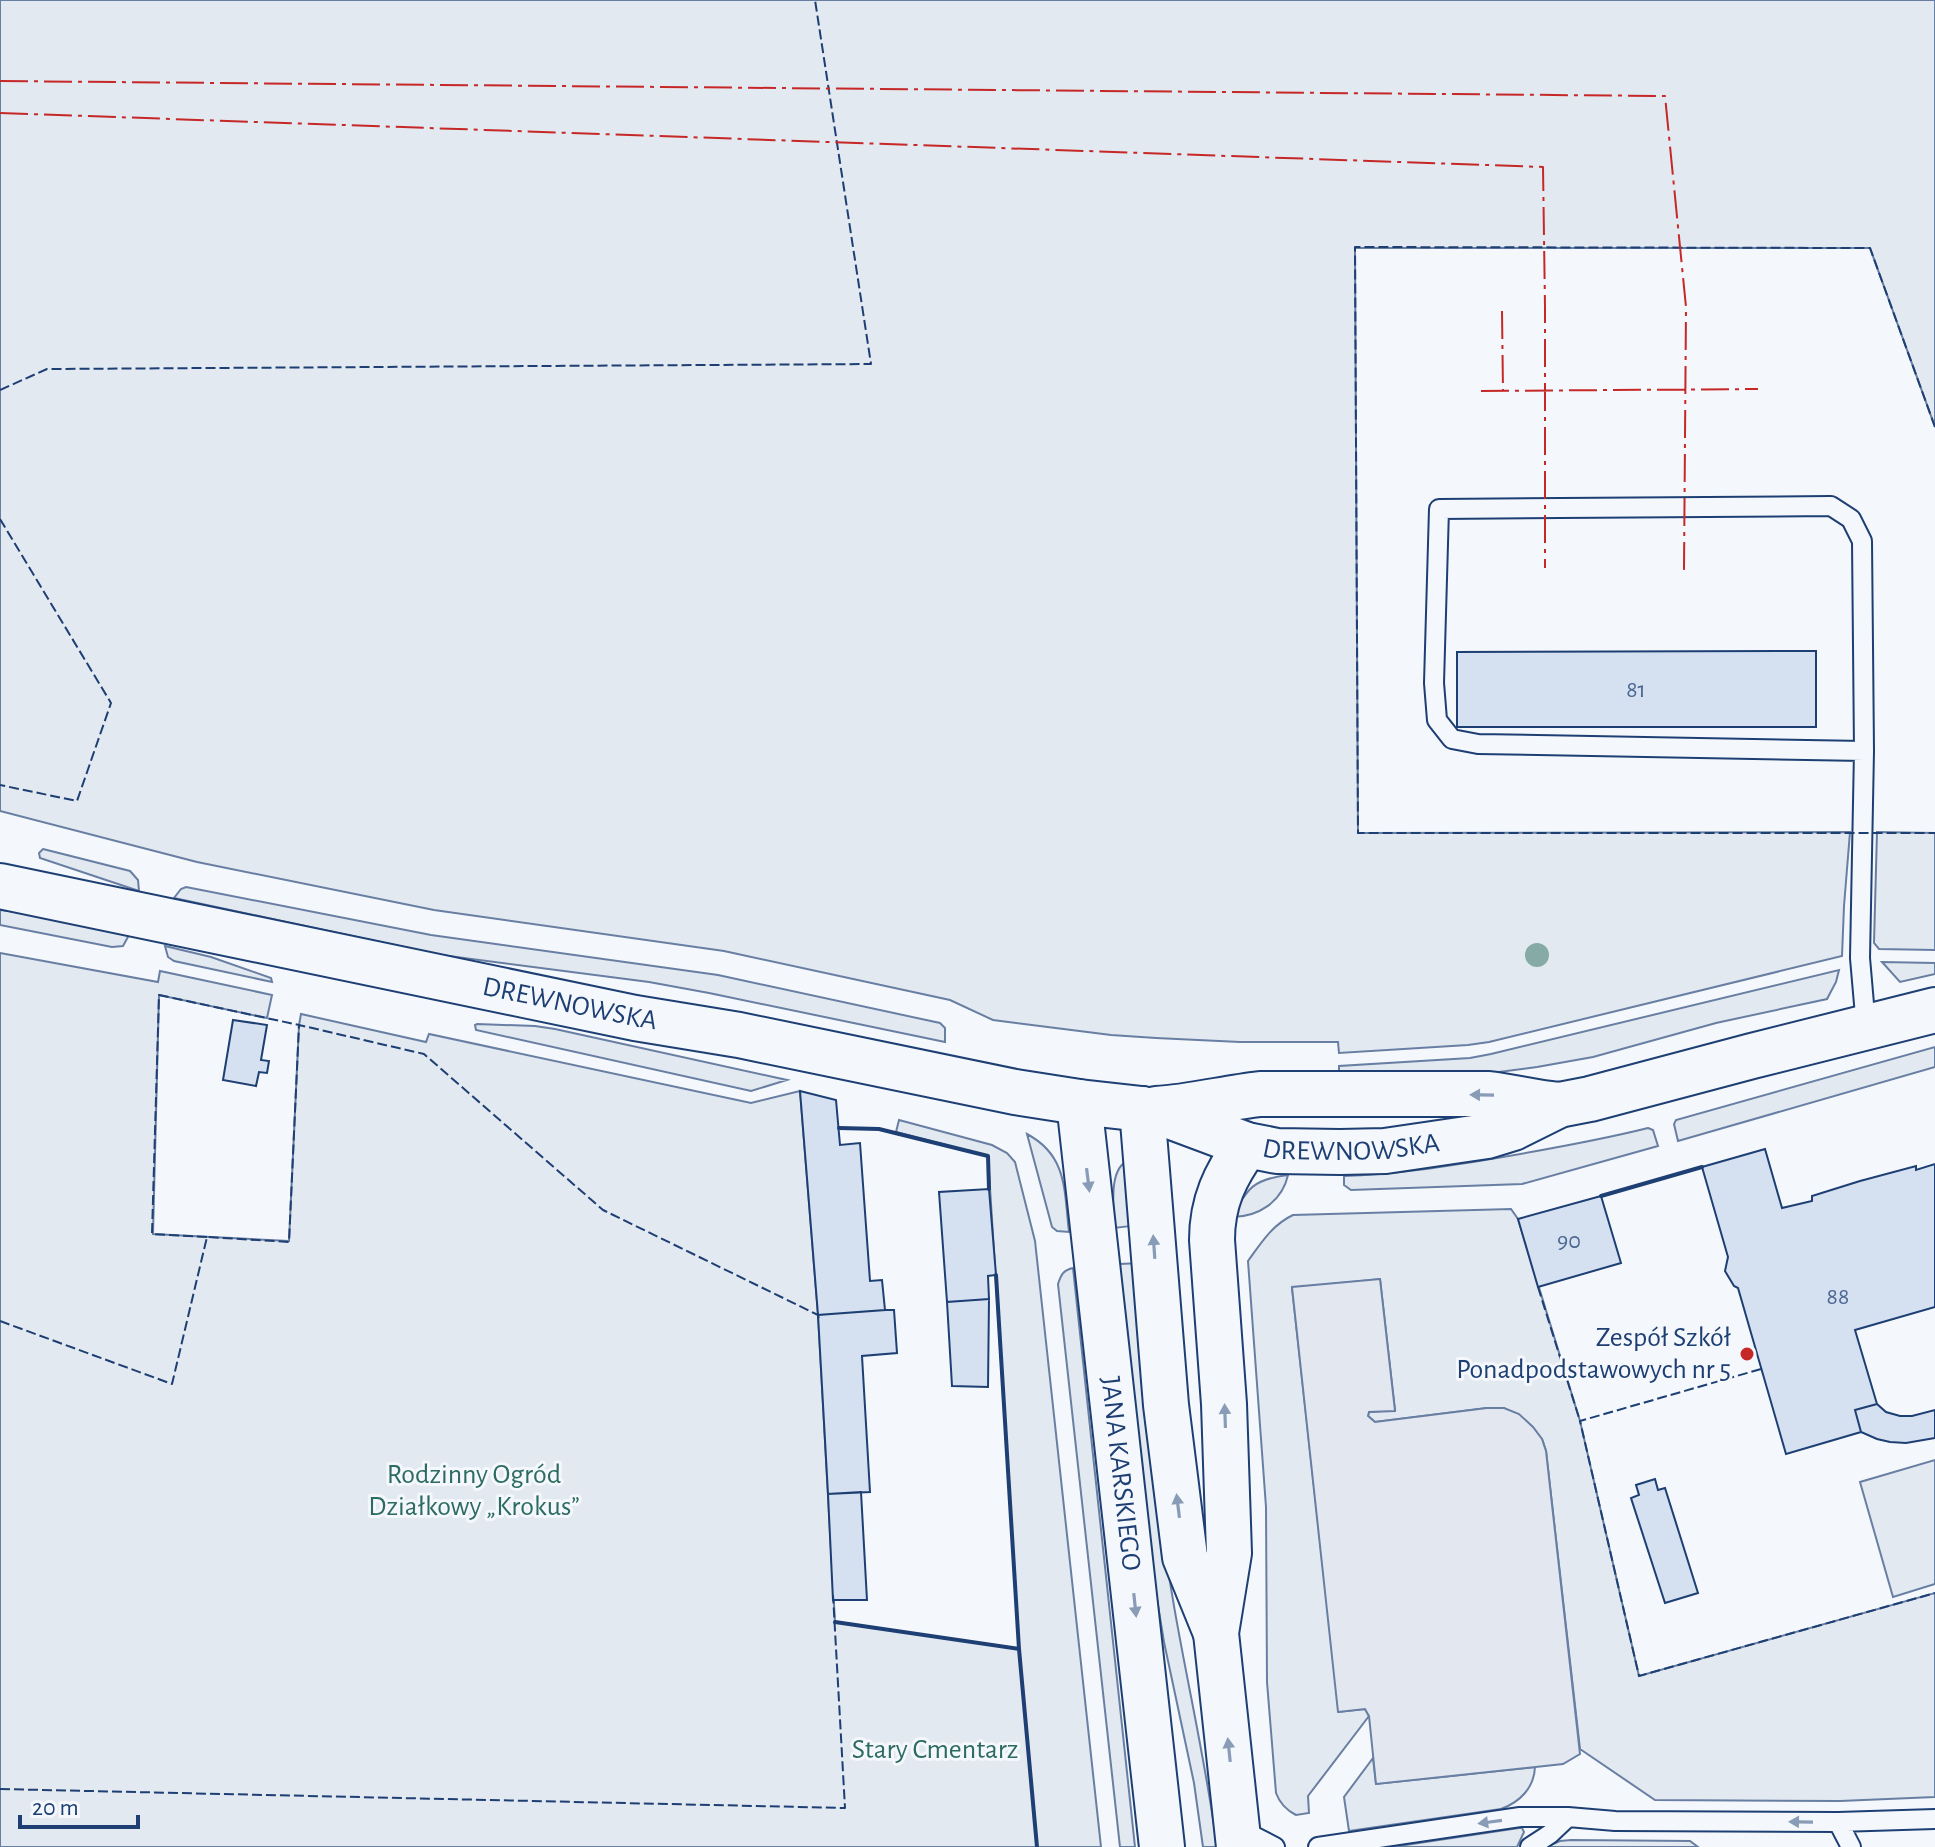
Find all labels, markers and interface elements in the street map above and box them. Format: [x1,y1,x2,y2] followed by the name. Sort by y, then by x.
[1626,678,1646,702] house number: 81
[480,973,659,1035] street label: DREWNOWSKA
[1469,1088,1494,1101] one-way arrow
[1260,1129,1442,1166] street label: DREWNOWSKA
[1082,1167,1095,1192] one-way arrow
[1557,1229,1581,1253] house number: 90
[1147,1234,1160,1259] one-way arrow
[1827,1285,1849,1309] house number: 88
[1456,1324,1732,1384] place label: Zespół Szkół Ponadpodstawowych nr 5
[1738,1345,1756,1363] marker: Zespół Szkół Ponadpodstawowych nr 5
[1096,1375,1145,1572] street label: JANA KARSKIEGO
[1218,1403,1231,1428] one-way arrow
[368,1461,580,1521] park label: Rodzinny Ogród Działkowy „Krokus”
[1172,1493,1185,1518] one-way arrow
[1128,1593,1141,1618] one-way arrow
[852,1736,1018,1764] park label: Stary Cmentarz
[1222,1737,1235,1762] one-way arrow
[20,1779,138,1829] scale bar
[32,1796,79,1820] text: 20 m
[1477,1816,1502,1829] one-way arrow
[1788,1816,1813,1828] one-way arrow

